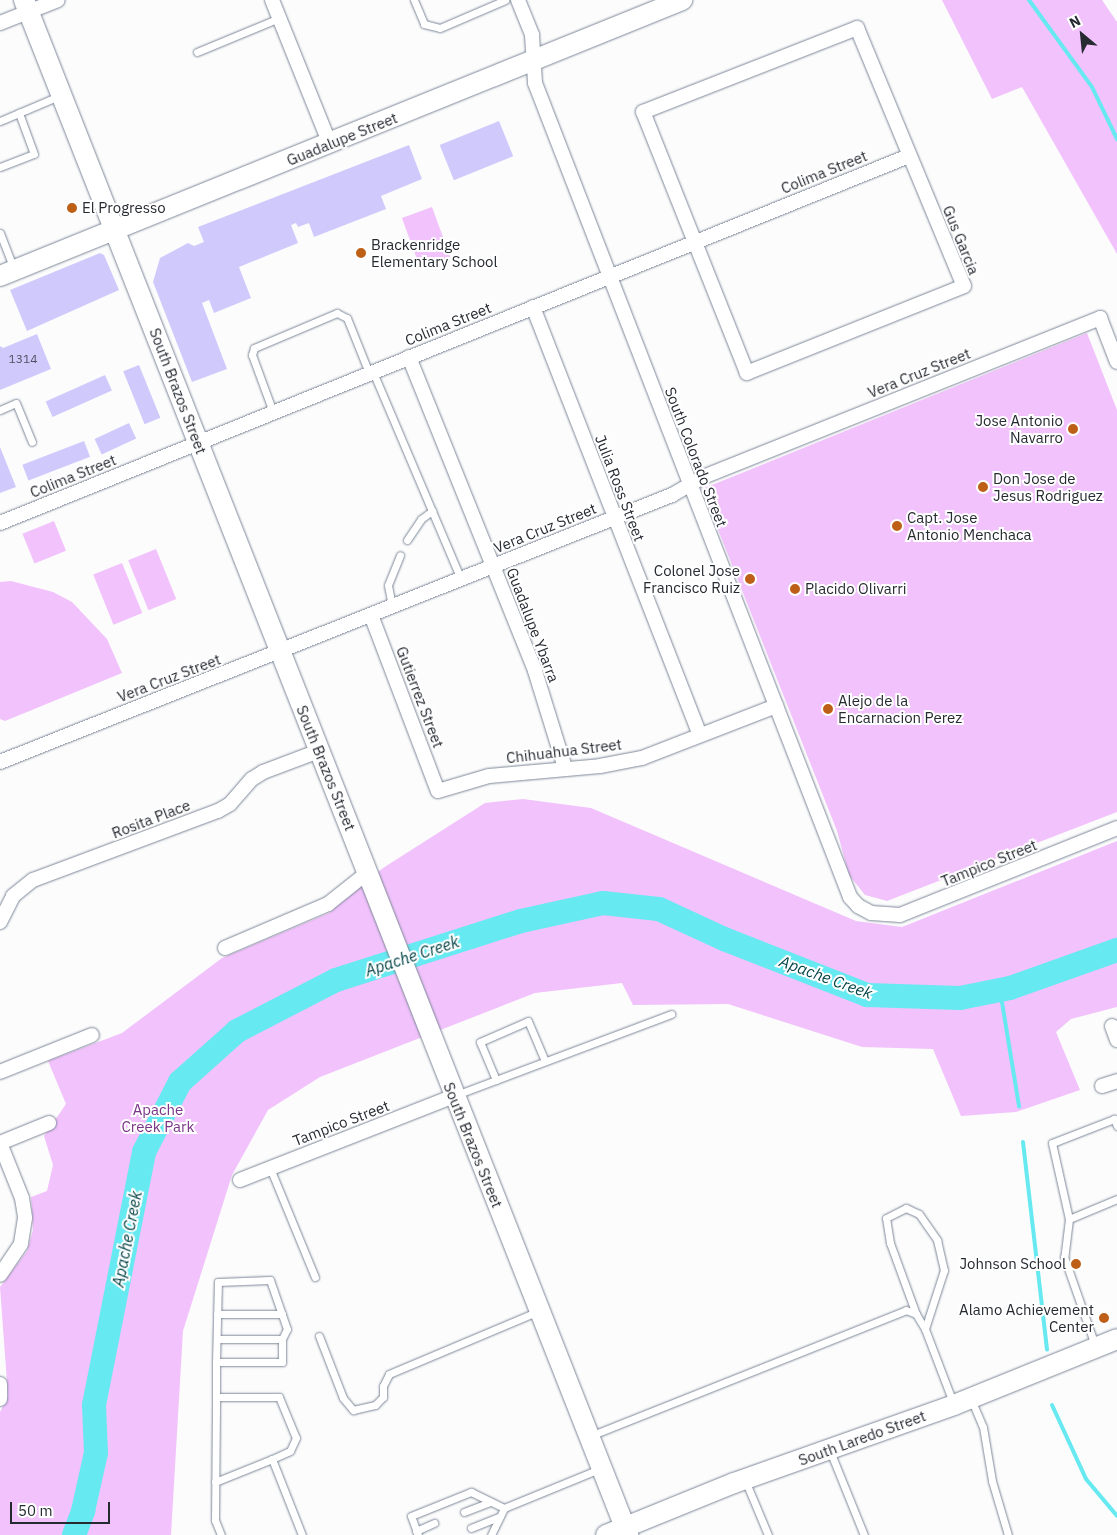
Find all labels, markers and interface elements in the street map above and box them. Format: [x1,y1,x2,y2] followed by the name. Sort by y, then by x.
[1057,10,1107,60] north arrow
[1066,11,1084,32] text: N
[284,109,400,169] street label: Guadalupe Street
[778,147,870,197] street label: Colima Street
[82,199,166,217] place label: El Progresso
[66,202,78,214] marker: El Progresso
[939,203,983,277] street label: Gus Garcia
[371,235,498,270] place label: Brackenridge Elementary School
[355,247,367,259] marker: Brackenridge Elementary School
[402,299,494,349] street label: Colima Street
[146,326,210,456] street label: South Brazos Street
[865,344,973,402] street label: Vera Cruz Street
[9,352,37,366] house number: 1314
[661,385,731,529] street label: South Colorado Street
[975,411,1063,446] place label: Jose Antonio Navarro
[1067,423,1079,435] marker: Jose Antonio Navarro
[591,432,649,544] street label: Julia Ross Street
[27,451,119,501] street label: Colima Street
[993,469,1103,504] place label: Don Jose de Jesus Rodriguez
[977,481,989,493] marker: Don Jose de Jesus Rodriguez
[491,499,599,557] street label: Vera Cruz Street
[907,508,1032,543] place label: Capt. Jose Antonio Menchaca
[891,520,903,532] marker: Capt. Jose Antonio Menchaca
[643,561,740,596] place label: Colonel Jose Francisco Ruiz
[503,565,563,685] street label: Guadalupe Ybarra
[744,573,756,585] marker: Colonel Jose Francisco Ruiz
[805,580,907,598] place label: Placido Olivarri
[789,583,801,595] marker: Placido Olivarri
[392,644,448,750] street label: Gutierrez Street
[115,650,223,706] street label: Vera Cruz Street
[838,691,962,726] place label: Alejo de la Encarnacion Perez
[293,703,359,833] street label: South Brazos Street
[822,703,834,715] marker: Alejo de la Encarnacion Perez
[505,735,623,767] street label: Chihuahua Street
[109,796,193,842] street label: Rosita Place
[939,836,1039,890] street label: Tampico Street
[363,932,461,980] water label: Apache Creek
[777,951,875,1003] water label: Apache Creek
[440,1080,506,1210] street label: South Brazos Street
[290,1096,392,1150] street label: Tampico Street
[121,1100,195,1135] park label: Apache Creek Park
[108,1189,146,1289] water label: Apache Creek
[959,1255,1066,1273] place label: Johnson School
[1070,1258,1082,1270] marker: Johnson School
[959,1300,1094,1335] place label: Alamo Achievement Center
[1098,1312,1110,1324] marker: Alamo Achievement Center
[796,1407,928,1469] street label: South Laredo Street
[12,1492,112,1524] scale bar
[18,1501,53,1520] text: 50 m

